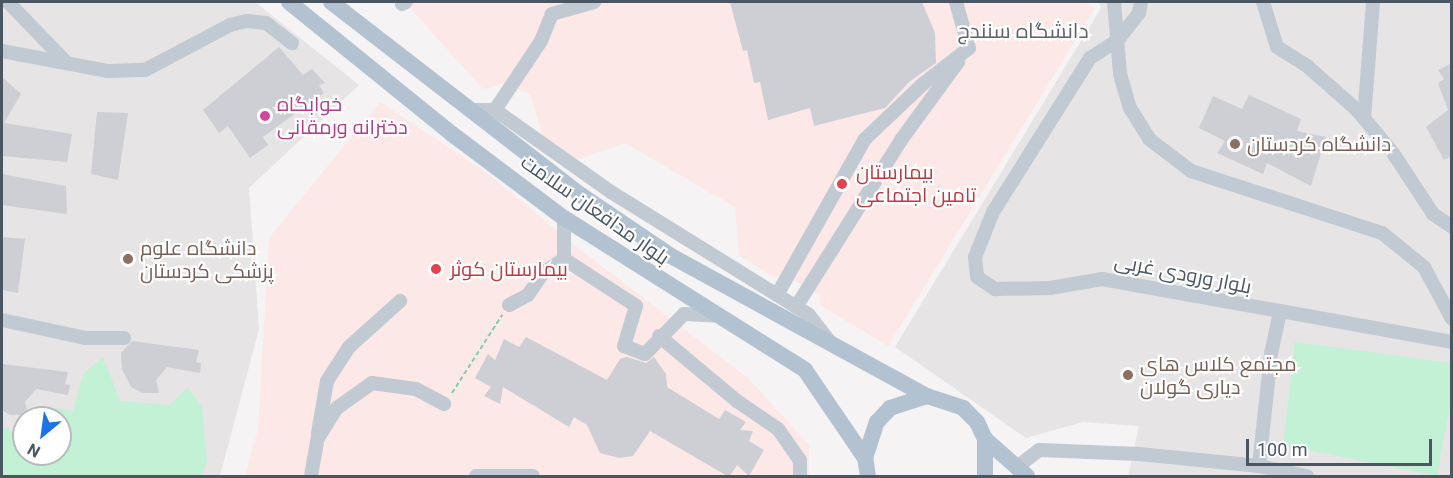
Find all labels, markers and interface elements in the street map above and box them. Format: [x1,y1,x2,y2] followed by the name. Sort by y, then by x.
[957,18,1089,44] district label: دانشگاه سنندج
[277,92,408,139] place label: خوابگاه دخترانه ورمقانی
[258,109,272,123] marker: خوابگاه دخترانه ورمقانی
[1247,132,1391,156] place label: دانشگاه کردستان
[1228,137,1242,151] marker: دانشگاه کردستان
[516,150,674,270] street label: بلوار مدافعان سلامت
[856,160,976,207] place label: بیمارستان تامین اجتماعی
[833,175,851,193] marker: بیمارستان تامین اجتماعی
[140,236,273,283] place label: دانشگاه علوم پزشکی کردستان
[1112,249,1254,299] street label: بلوار ورودی غربی
[121,252,135,266] marker: دانشگاه علوم پزشکی کردستان
[450,257,568,281] place label: بیمارستان کوثر
[427,260,445,278] marker: بیمارستان کوثر
[1140,352,1297,399] place label: مجتمع کلاس های دیاری گولان
[1121,368,1135,382] marker: مجتمع کلاس های دیاری گولان
[12,406,72,466] north arrow
[1249,427,1435,465] scale bar
[24,439,44,461] text: N
[1257,439,1308,460] text: 100 m

